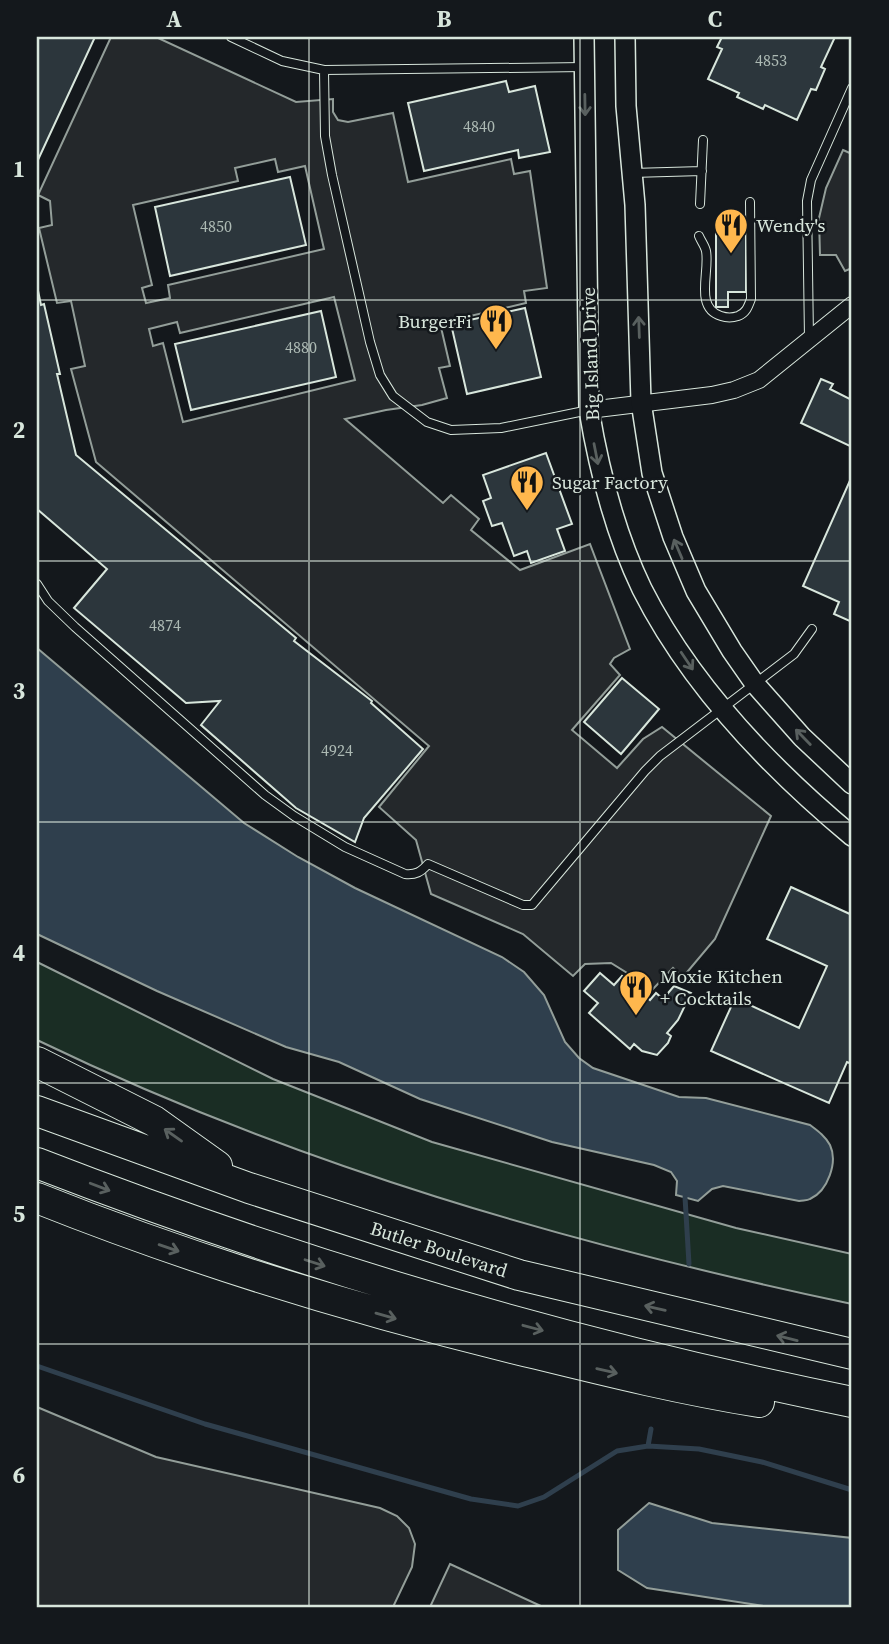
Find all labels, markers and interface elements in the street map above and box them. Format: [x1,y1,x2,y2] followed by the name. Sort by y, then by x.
[166,3,182,35] text: A
[437,3,452,35] text: B
[708,3,722,35] text: C
[755,49,787,71] house number: 4853
[578,93,592,116] one-way arrow
[463,115,495,137] house number: 4840
[13,153,25,185] text: 1
[712,206,750,255] restaurant icon: Wendy's
[756,212,826,238] place label: Wendy's
[200,215,232,237] house number: 4850
[575,286,605,422] street label: Big Island Drive
[477,302,515,351] restaurant icon: BurgerFi
[398,308,472,334] place label: BurgerFi
[632,315,645,338] one-way arrow
[285,336,317,358] house number: 4880
[13,414,25,446] text: 2
[590,442,604,465] one-way arrow
[508,463,546,512] restaurant icon: Sugar Factory
[552,469,668,495] place label: Sugar Factory
[671,539,684,560] one-way arrow
[149,614,181,636] house number: 4874
[680,651,694,671] one-way arrow
[13,675,25,707] text: 3
[794,729,811,746] one-way arrow
[321,739,353,761] house number: 4924
[13,937,25,969] text: 4
[660,963,783,1011] place label: Moxie Kitchen + Cocktails
[617,968,655,1017] restaurant icon: Moxie Kitchen + Cocktails
[164,1128,183,1142] one-way arrow
[89,1182,111,1195] one-way arrow
[13,1198,25,1230] text: 5
[367,1215,511,1283] street label: Butler Boulevard
[158,1243,180,1256] one-way arrow
[304,1257,326,1270] one-way arrow
[644,1301,667,1315] one-way arrow
[375,1310,397,1323] one-way arrow
[521,1322,544,1335] one-way arrow
[776,1331,799,1344] one-way arrow
[595,1365,618,1378] one-way arrow
[13,1459,25,1491] text: 6

